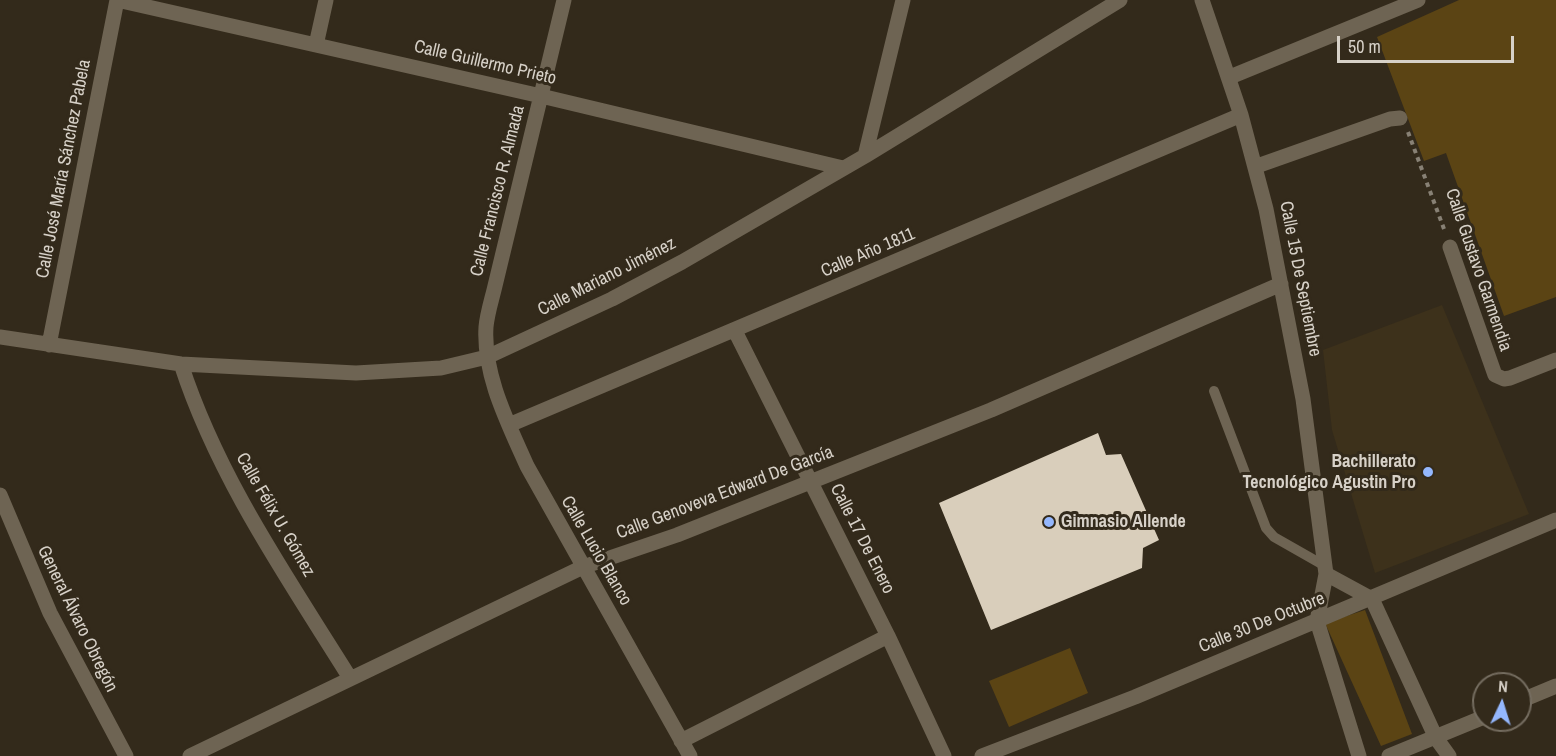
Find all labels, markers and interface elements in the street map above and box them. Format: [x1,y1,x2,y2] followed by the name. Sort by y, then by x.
[1340,24,1517,62] scale bar
[1348,34,1381,59] text: 50 m
[412,36,558,90] street label: Calle Guillermo Prieto
[32,58,96,280] street label: Calle José María Sánchez Pabela
[466,103,530,279] street label: Calle Francisco R. Almada
[1440,186,1516,354] street label: Calle Gustavo Garmendia
[1274,200,1326,358] street label: Calle 15 De Septiembre
[818,224,918,282] street label: Calle Año 1811
[534,233,680,321] street label: Calle Mariano Jiménez
[614,442,836,544] street label: Calle Genoveva Edward De García
[231,449,319,581] street label: Calle Félix U. Gómez
[1242,451,1416,494] place label: Bachillerato Tecnológico Agustin Pro
[1421,465,1435,479] marker: Bachillerato Tecnológico Agustin Pro
[825,480,899,598] street label: Calle 17 De Enero
[556,492,636,610] street label: Calle Lucio Blanco
[1061,511,1186,533] place label: Gimnasio Allende
[1042,515,1056,529] marker: Gimnasio Allende
[32,542,122,696] street label: General Álvaro Obregón
[1196,588,1328,658] street label: Calle 30 De Octubre
[1472,672,1532,732] north arrow
[1498,675,1509,697] text: N

